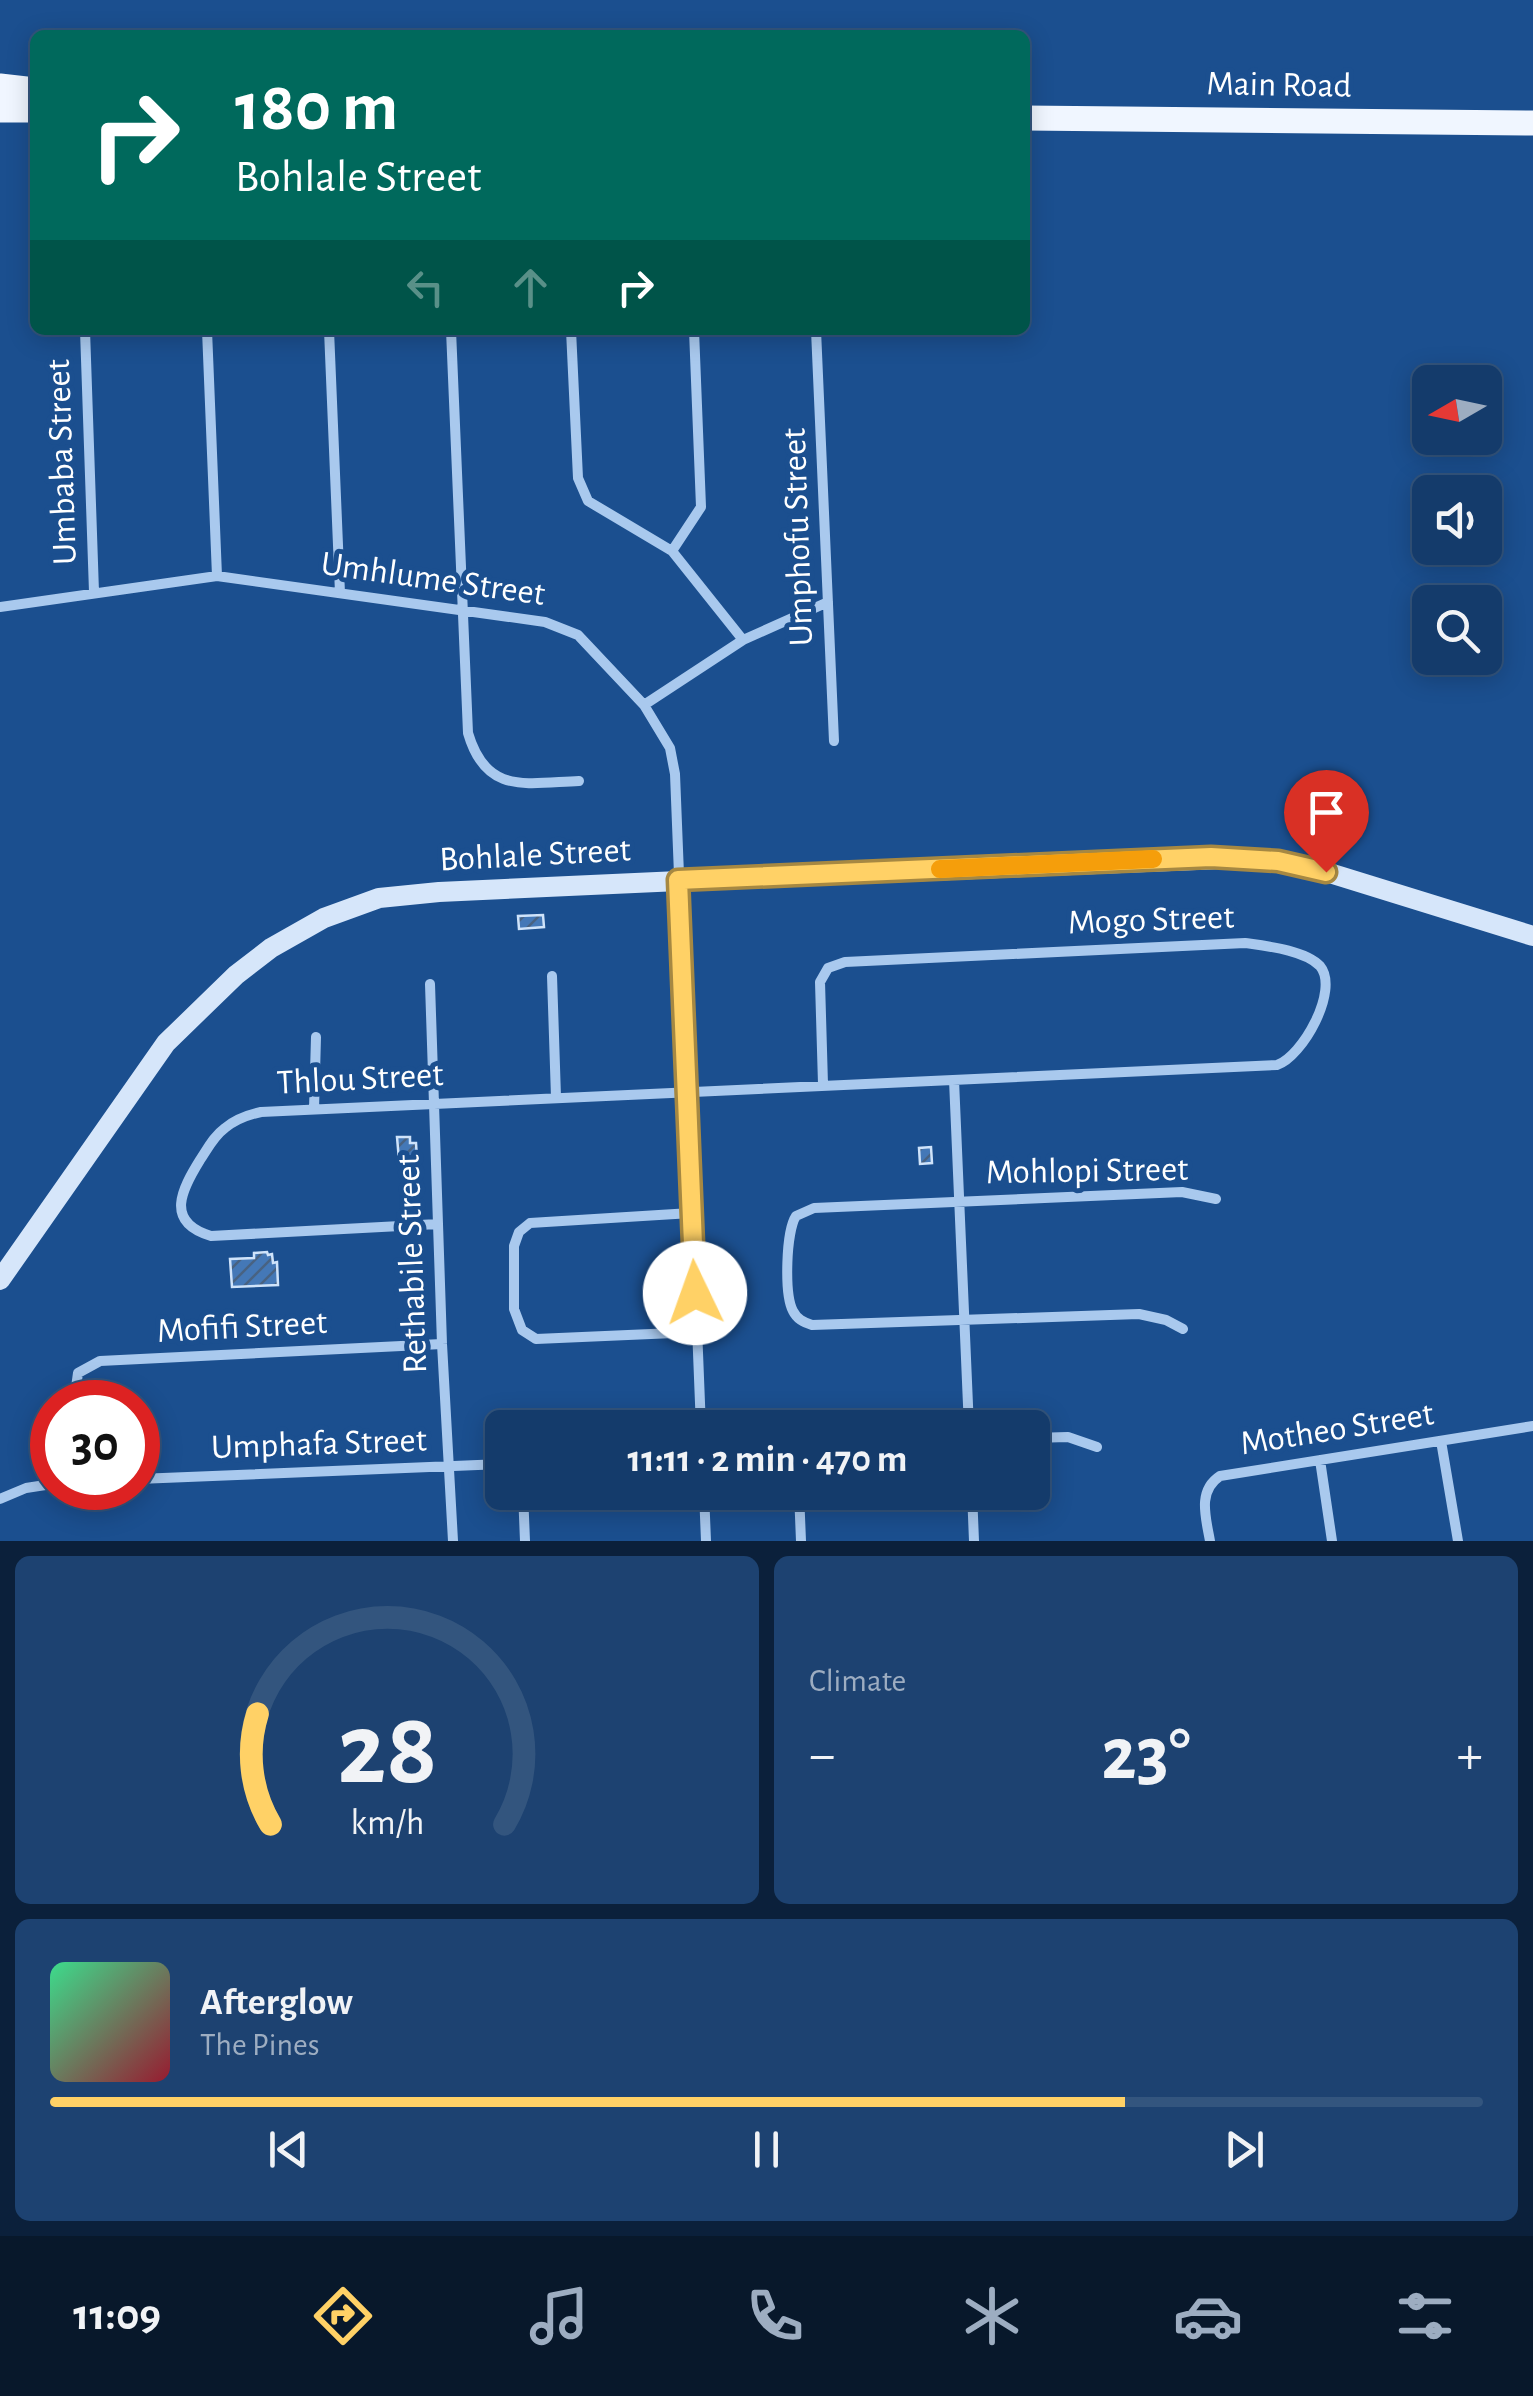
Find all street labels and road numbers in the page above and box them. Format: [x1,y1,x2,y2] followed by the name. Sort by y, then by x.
[1206,66,1352,104] street label: Main Road
[41,359,83,565] street label: Umbaba Street
[777,427,819,647] street label: Umphofu Street
[319,546,547,612] street label: Umhlume Street
[438,833,632,877] street label: Bohlale Street
[1067,900,1235,940] street label: Mogo Street
[276,1057,444,1101] street label: Thlou Street
[985,1152,1189,1190] street label: Mohlopi Street
[391,1154,433,1374] street label: Rethabile Street
[156,1305,328,1349] street label: Mofifi Street
[1238,1396,1436,1462] street label: Motheo Street
[211,1423,427,1465] street label: Umphafa Street

